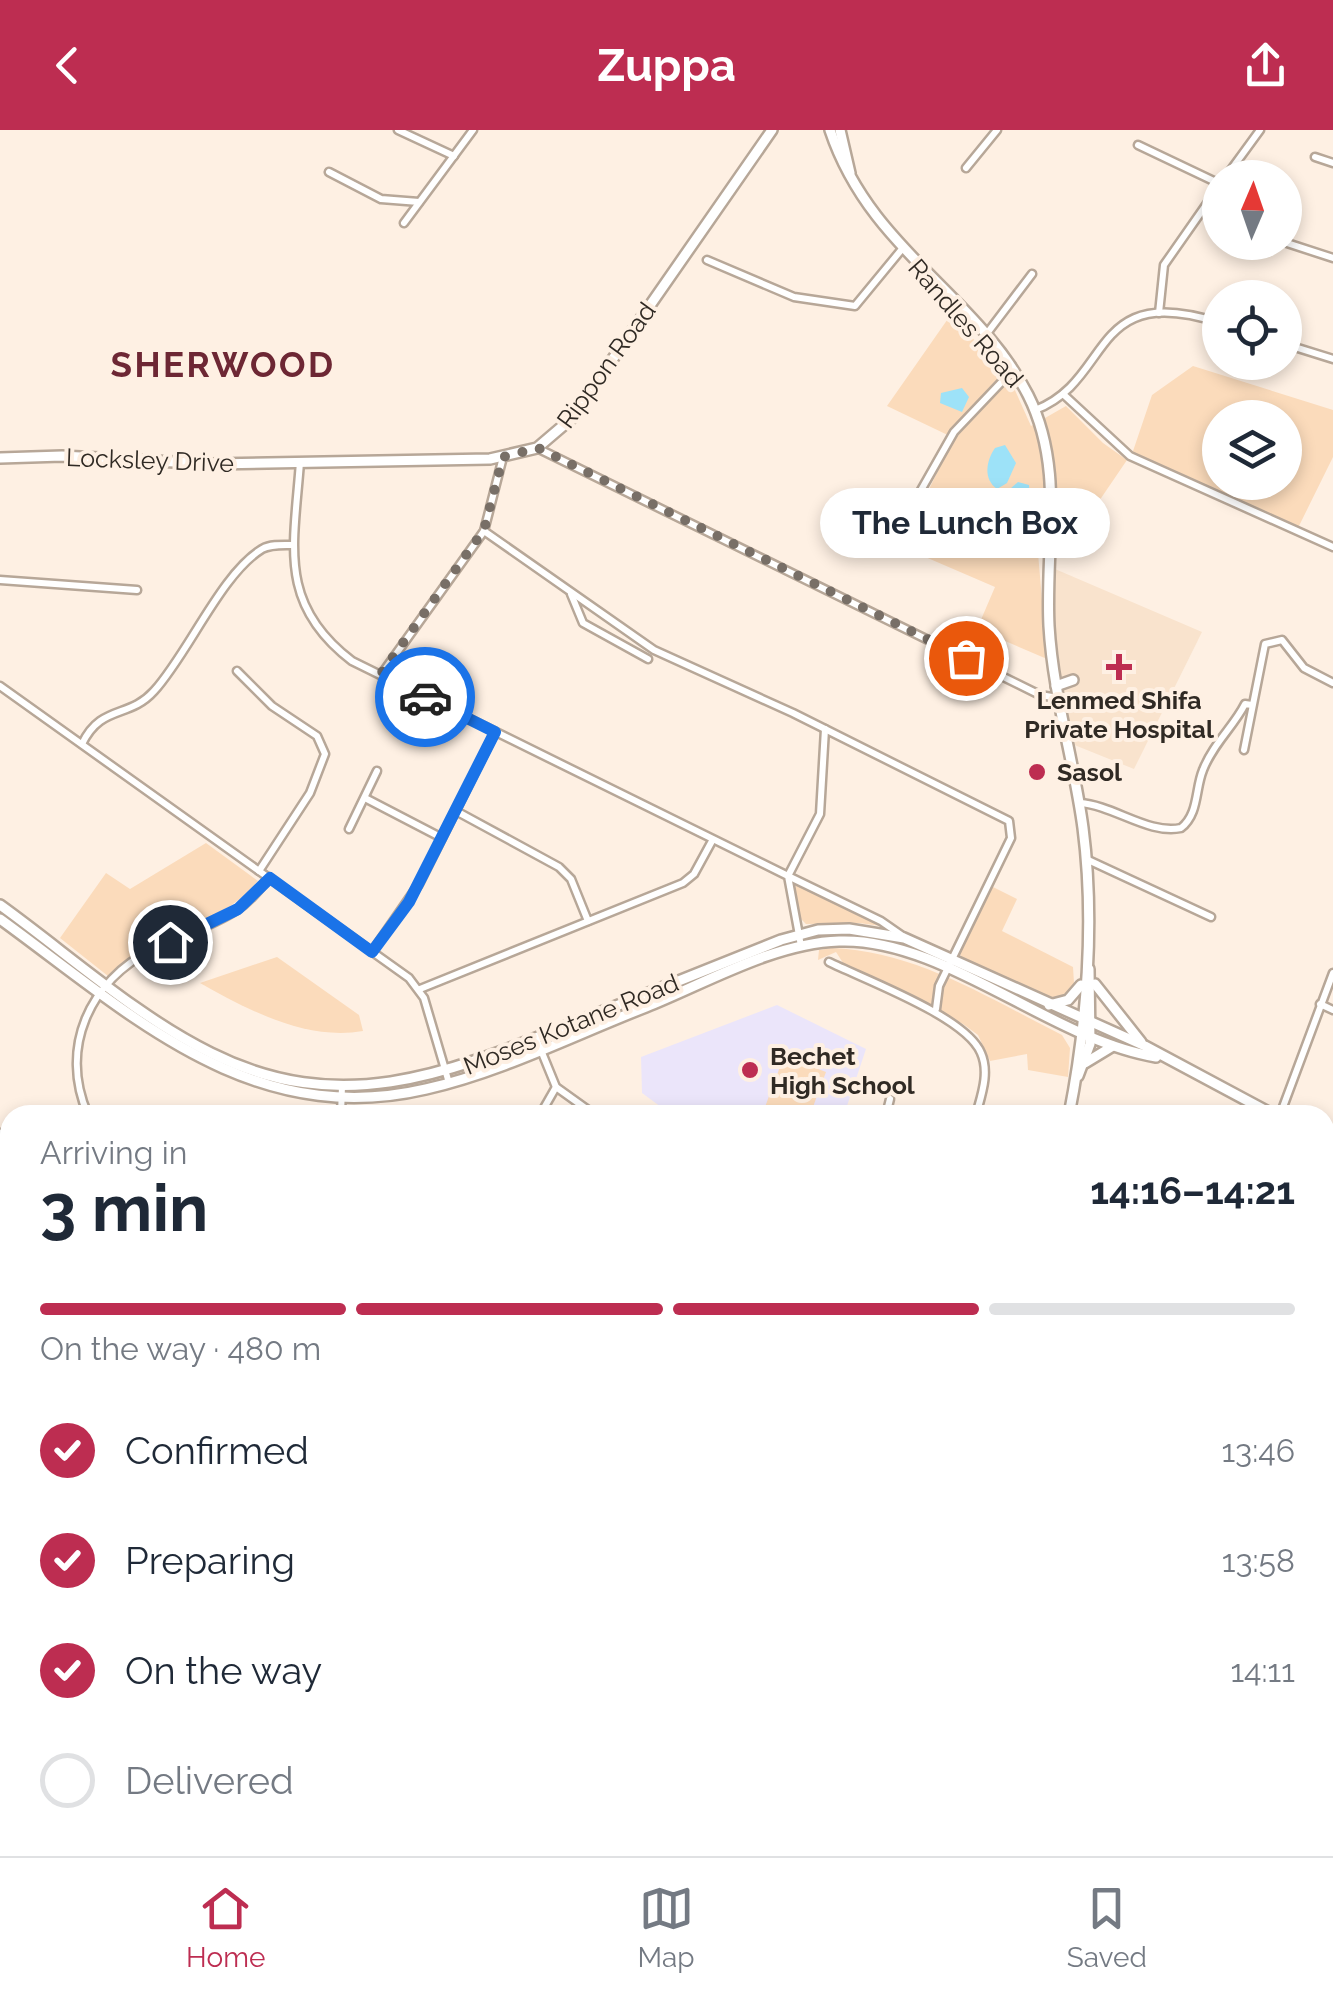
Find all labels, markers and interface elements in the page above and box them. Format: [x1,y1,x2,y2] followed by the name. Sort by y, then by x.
[40,38,95,93] icon: back
[1238,38,1293,93] icon: share
[597,39,736,92] text: Zuppa
[1202,160,1302,260] north arrow
[1202,160,1302,500] map controls
[902,253,1030,393] street label: Randles Road
[1202,280,1302,380] button: locate
[550,296,662,434] street label: Rippon Road
[111,344,335,385] district label: SHERWOOD
[1202,400,1302,500] button: layers
[65,442,235,478] street label: Locksley Drive
[821,488,1111,558] callout: The Lunch Box
[852,504,1078,541] text: The Lunch Box
[924,616,1009,701] pin
[939,631,994,686] icon: bag
[375,647,475,747] courier
[1106,654,1132,680] marker: Lenmed Shifa Private Hospital
[398,670,453,725] icon: car
[1024,685,1214,744] place label: Lenmed Shifa Private Hospital
[1057,757,1122,787] place label: Sasol
[1026,761,1048,783] marker: Sasol
[128,900,213,985] pin
[143,915,198,970] icon: home
[459,967,683,1081] street label: Moses Kotane Road
[770,1041,915,1100] place label: Bechet High School
[739,1059,761,1081] marker: Bechet High School
[40,1134,187,1171] text: Arriving in
[1090,1168,1295,1213] text: 14:16–14:21
[40,1170,208,1246] text: 3 min
[40,1330,321,1367] text: On the way · 480 m
[40,1423,95,1478] icon: check
[125,1428,309,1473] text: Confirmed
[1221,1432,1295,1469] text: 13:46
[40,1533,95,1588] icon: check
[125,1538,295,1583] text: Preparing
[1222,1542,1295,1579] text: 13:58
[40,1643,95,1698] icon: check
[125,1648,322,1693] text: On the way
[1230,1652,1295,1689] text: 14:11
[125,1758,294,1803] text: Delivered
[186,1881,265,1974] tab: Home
[638,1881,695,1974] tab: Map
[1067,1881,1147,1974] tab: Saved

